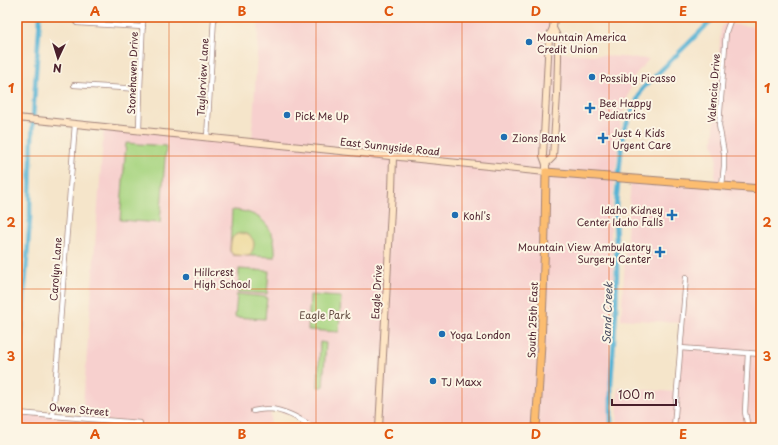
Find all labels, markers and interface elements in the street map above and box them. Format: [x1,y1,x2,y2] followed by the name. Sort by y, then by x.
[90,1,100,20] text: A
[238,1,247,20] text: B
[384,1,394,20] text: C
[531,1,541,20] text: D
[679,1,687,20] text: E
[537,29,627,56] place label: Mountain America Credit Union
[123,31,141,115] street label: Stonehaven Drive
[192,37,212,116] street label: Taylorview Lane
[524,37,534,47] marker: Mountain America Credit Union
[38,38,78,78] north arrow
[703,52,723,123] street label: Valencia Drive
[52,60,62,77] text: N
[600,70,676,85] place label: Possibly Picasso
[587,72,597,82] marker: Possibly Picasso
[8,78,14,97] text: 1
[764,78,770,97] text: 1
[599,95,652,122] place label: Bee Happy Pediatrics
[584,102,596,114] marker: Bee Happy Pediatrics
[295,108,349,123] place label: Pick Me Up
[282,110,292,120] marker: Pick Me Up
[612,125,671,152] place label: Just 4 Kids Urgent Care
[512,130,566,145] place label: Zions Bank
[499,132,509,142] marker: Zions Bank
[597,132,609,144] marker: Just 4 Kids Urgent Care
[339,133,441,160] street label: East Sunnyside Road
[577,202,663,229] place label: Idaho Kidney Center Idaho Falls
[463,208,491,223] place label: Kohl's
[666,209,678,221] marker: Idaho Kidney Center Idaho Falls
[450,210,460,220] marker: Kohl's
[6,212,16,231] text: 2
[762,212,772,231] text: 2
[45,236,65,301] street label: Carolyn Lane
[518,239,651,267] place label: Mountain View Ambulatory Surgery Center
[654,246,666,258] marker: Mountain View Ambulatory Surgery Center
[194,264,251,291] place label: Hillcrest High School
[367,264,385,320] street label: Eagle Drive
[181,272,191,282] marker: Hillcrest High School
[597,280,617,344] water label: Sand Creek
[523,282,541,358] street label: South 25th East
[299,307,351,322] park label: Eagle Park
[450,327,510,342] place label: Yoga London
[437,329,447,339] marker: Yoga London
[7,346,16,365] text: 3
[763,346,772,365] text: 3
[441,374,482,389] place label: TJ Maxx
[428,376,438,386] marker: TJ Maxx
[612,381,676,407] scale bar
[618,385,655,403] text: 100 m
[48,399,110,419] street label: Owen Street
[90,424,100,443] text: A
[238,424,247,443] text: B
[384,424,394,443] text: C
[531,424,541,443] text: D
[679,424,687,443] text: E

